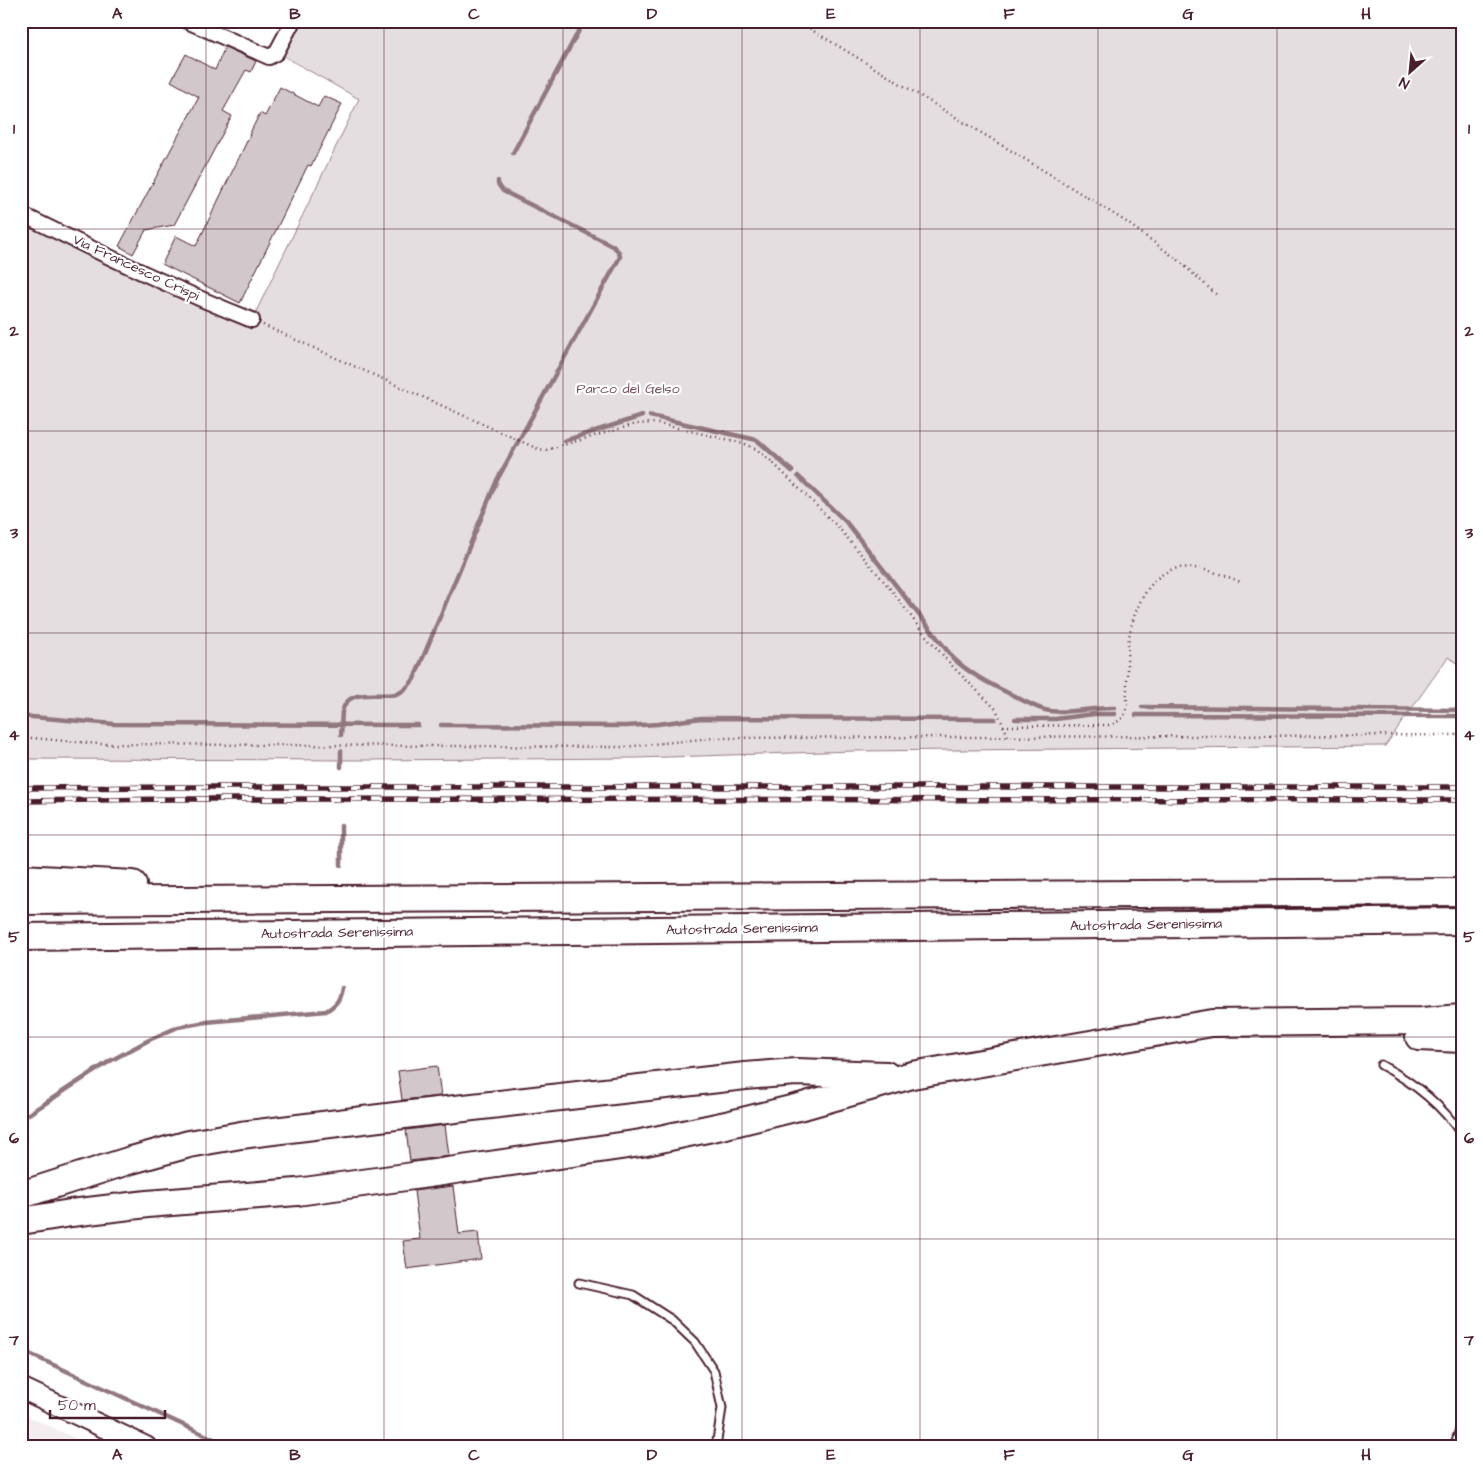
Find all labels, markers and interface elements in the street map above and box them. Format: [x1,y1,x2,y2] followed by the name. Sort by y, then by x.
[112,3,123,25] text: A
[289,3,301,25] text: B
[468,3,480,25] text: C
[647,3,658,25] text: D
[826,3,836,25] text: E
[1003,3,1015,25] text: F
[1182,3,1194,25] text: G
[1361,3,1371,25] text: H
[1386,48,1436,98] north arrow
[1396,72,1413,94] text: N
[13,118,16,140] text: 1
[1468,118,1471,140] text: 1
[69,230,203,306] street label: Via Francesco Crispi
[8,320,19,342] text: 2
[1463,320,1474,342] text: 2
[576,379,680,399] park label: Parco del Gelso
[9,522,19,544] text: 3
[1464,522,1474,544] text: 3
[9,724,20,746] text: 4
[1464,724,1475,746] text: 4
[1070,914,1222,936] street label: Autostrada Serenissima
[666,918,818,940] street label: Autostrada Serenissima
[261,922,413,944] street label: Autostrada Serenissima
[8,926,20,948] text: 5
[1463,926,1475,948] text: 5
[9,1127,19,1149] text: 6
[1464,1127,1474,1149] text: 6
[8,1329,19,1351] text: 7
[1463,1329,1474,1351] text: 7
[50,1388,165,1420] scale bar
[58,1395,96,1416] text: 50 m
[112,1444,123,1466] text: A
[289,1444,301,1466] text: B
[468,1444,480,1466] text: C
[647,1444,658,1466] text: D
[826,1444,836,1466] text: E
[1003,1444,1015,1466] text: F
[1182,1444,1194,1466] text: G
[1361,1444,1371,1466] text: H

